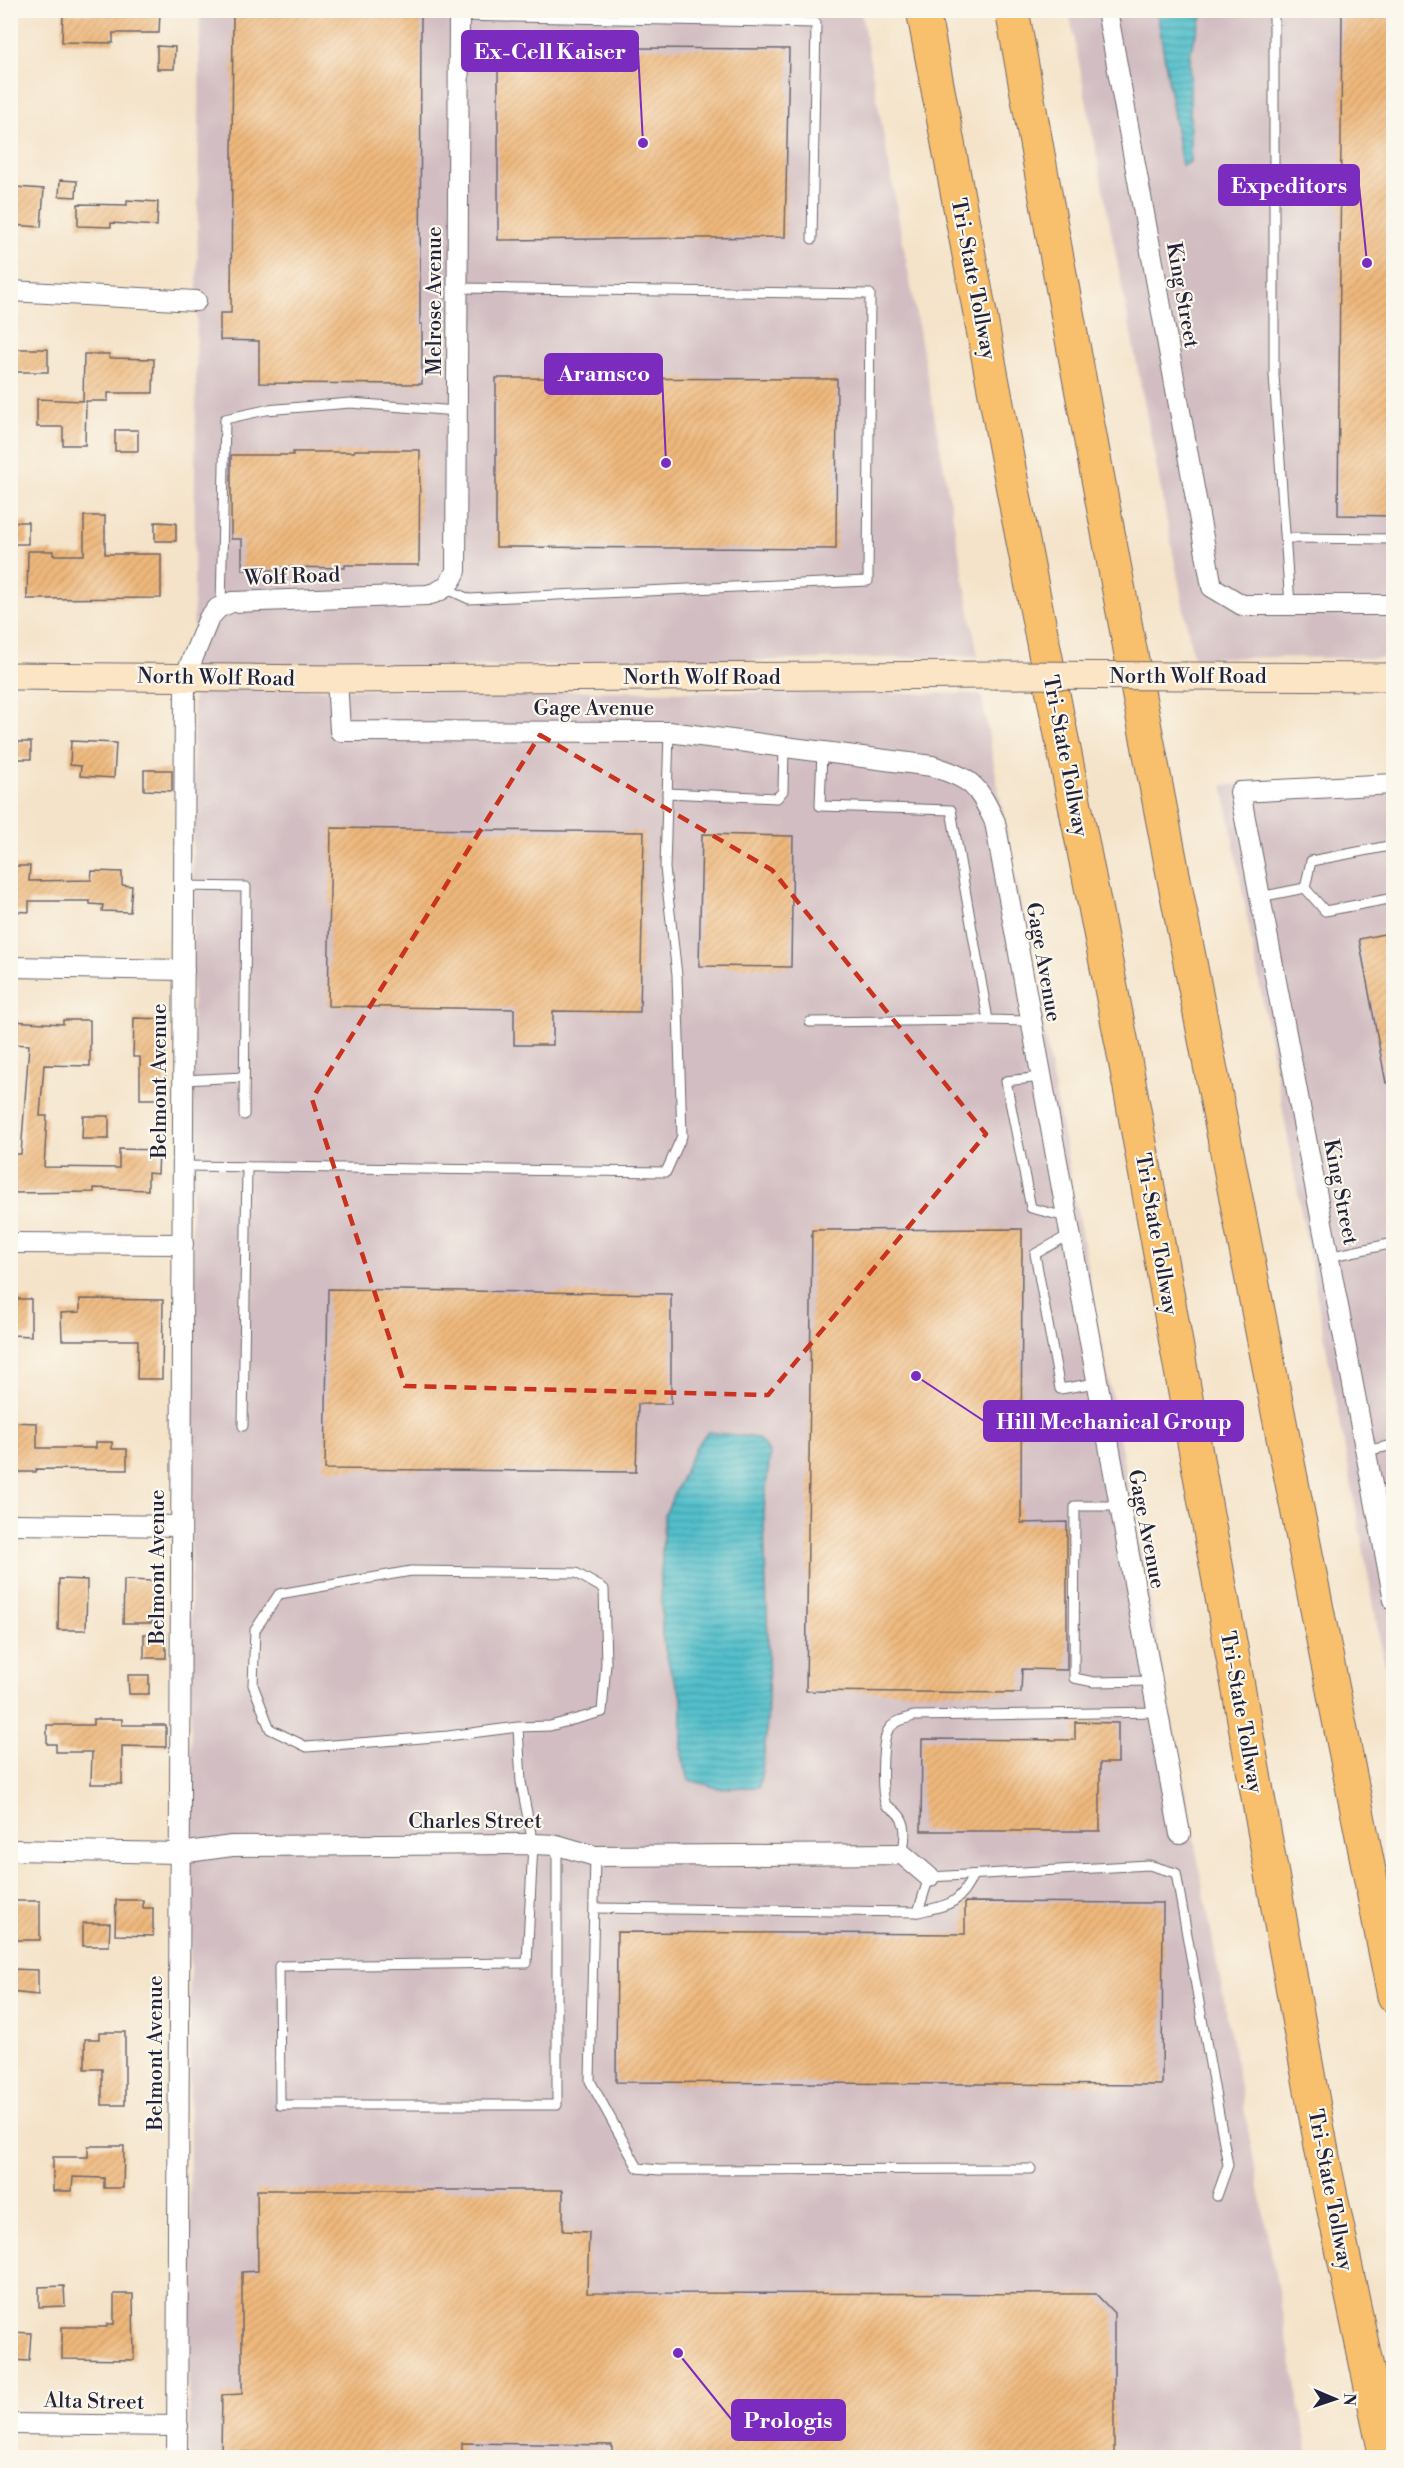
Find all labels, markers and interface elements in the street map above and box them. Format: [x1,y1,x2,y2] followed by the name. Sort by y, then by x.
[462,31,638,71] callout: Ex-Cell Kaiser
[474,39,626,66] text: Ex-Cell Kaiser
[1219,165,1359,205] callout: Expeditors
[1231,173,1347,200] text: Expeditors
[945,196,1002,363] street label: Tri-State Tollway
[422,226,448,376] street label: Melrose Avenue
[1160,240,1204,351] street label: King Street
[545,354,662,394] callout: Aramsco
[557,361,650,388] text: Aramsco
[242,562,341,592] street label: Wolf Road
[137,664,295,692] street label: North Wolf Road
[1109,664,1267,690] street label: North Wolf Road
[623,665,781,691] street label: North Wolf Road
[1037,673,1094,840] street label: Tri-State Tollway
[534,696,654,722] street label: Gage Avenue
[1020,900,1066,1024] street label: Gage Avenue
[147,1003,173,1160] street label: Belmont Avenue
[1317,1137,1363,1248] street label: King Street
[1129,1151,1183,1318] street label: Tri-State Tollway
[984,1401,1243,1441] callout: Hill Mechanical Group
[996,1409,1232,1436] text: Hill Mechanical Group
[1122,1467,1170,1591] street label: Gage Avenue
[145,1489,171,1646] street label: Belmont Avenue
[1214,1629,1268,1796] street label: Tri-State Tollway
[408,1809,542,1835] street label: Charles Street
[143,1975,169,2132] street label: Belmont Avenue
[1302,2107,1359,2274] street label: Tri-State Tollway
[1305,2369,1365,2429] north arrow
[43,2388,145,2416] street label: Alta Street
[1339,2393,1359,2407] text: N
[732,2400,845,2440] callout: Prologis
[744,2408,832,2435] text: Prologis

